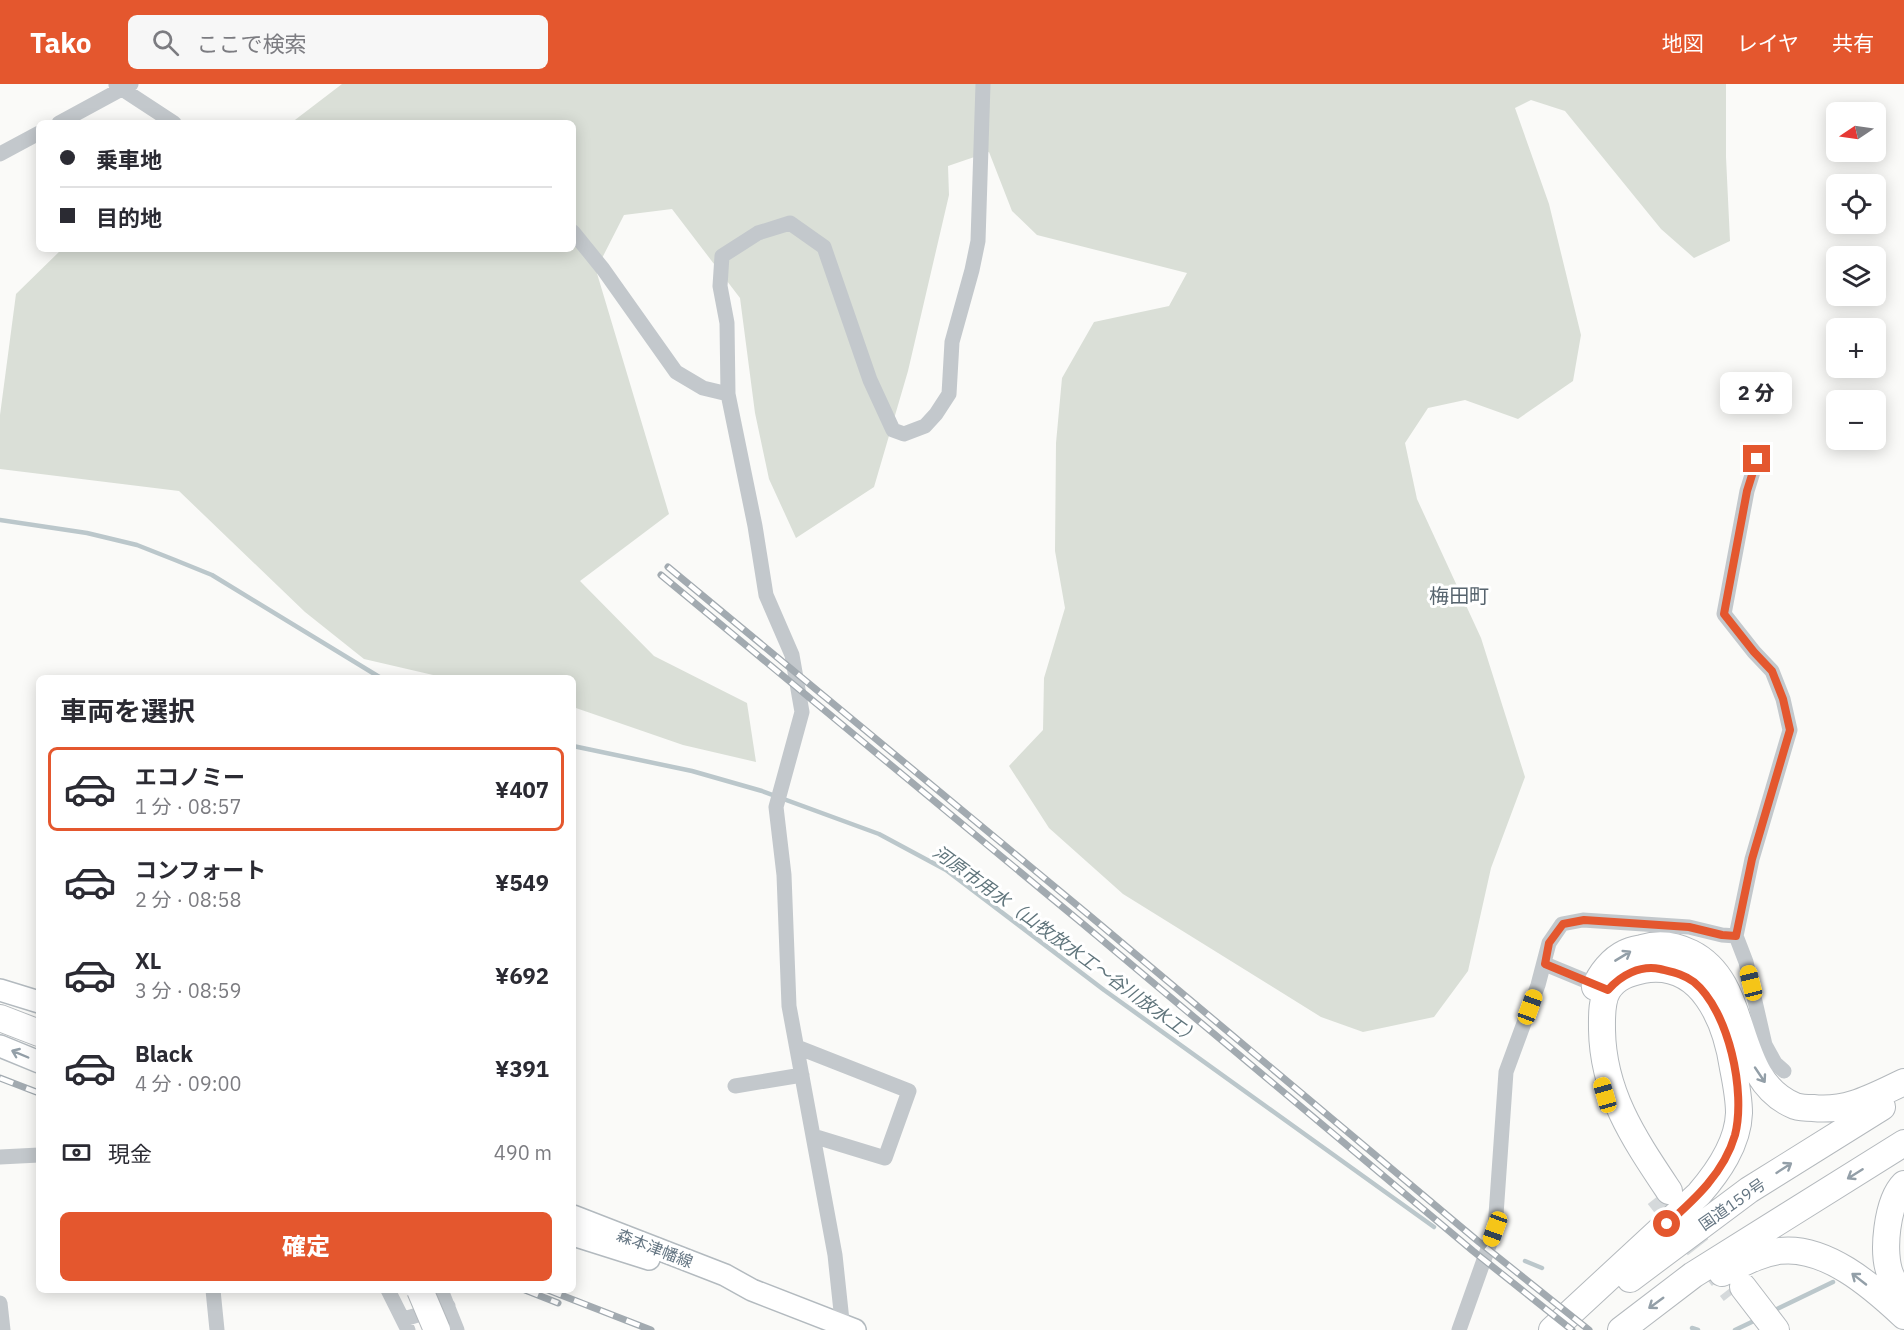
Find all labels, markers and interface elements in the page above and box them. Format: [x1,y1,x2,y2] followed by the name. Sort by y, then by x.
[128,15,548,69] search box
[30,24,92,61] text: Tako
[149,26,182,59] icon: search
[197,29,307,58] text: ここで検索
[1662,29,1704,57] text: 地図
[1737,29,1799,57] text: レイヤ
[1832,29,1874,57] text: 共有
[1826,102,1886,162] north arrow
[1826,102,1886,450] map controls
[96,145,162,174] text: 乗車地
[1826,174,1886,234] button: locate
[96,203,162,232] text: 目的地
[1826,246,1886,306] button: layers
[1826,318,1886,378] button: +
[1721,372,1793,414] callout: 2 分
[1738,379,1774,406] text: 2 分
[1826,390,1886,450] button: −
[1743,445,1770,472] route end
[1429,582,1489,609] district label: 梅田町
[60,693,195,728] text: 車両を選択
[63,762,117,816] icon: car
[135,762,245,791] text: エコノミー
[495,775,549,804] text: ¥407
[135,793,242,820] text: 1 分 · 08:57
[928,840,1204,1049] water label: 河原市用水（山牧放水工～谷川放水工）
[63,855,117,909] icon: car
[135,855,266,884] text: コンフォート
[495,868,549,897] text: ¥549
[135,886,242,913] text: 2 分 · 08:58
[135,946,161,975] text: XL
[63,948,117,1002] icon: car
[1614,949,1631,961] one-way arrow
[495,961,549,990] text: ¥692
[1738,963,1764,1003] car
[135,977,242,1004] text: 3 分 · 08:59
[1515,987,1545,1027] car
[135,1039,193,1068] text: Black
[63,1041,117,1095] icon: car
[11,1048,29,1059] one-way arrow
[495,1054,549,1083] text: ¥391
[1754,1066,1767,1083] one-way arrow
[135,1070,242,1097] text: 4 分 · 09:00
[1591,1075,1619,1115] car
[60,1136,93,1169] icon: cash
[108,1139,152,1168] text: 現金
[494,1139,552,1166] text: 490 m
[1775,1161,1792,1173] one-way arrow
[1846,1167,1863,1180] one-way arrow
[1695,1174,1769,1234] street label: 国道159号
[1480,1209,1510,1249] car
[1653,1210,1680,1237] route start
[60,1212,552,1281] button: 確定
[614,1224,696,1272] street label: 森本津幡線
[1851,1273,1867,1285] one-way arrow
[1648,1296,1664,1309] one-way arrow

